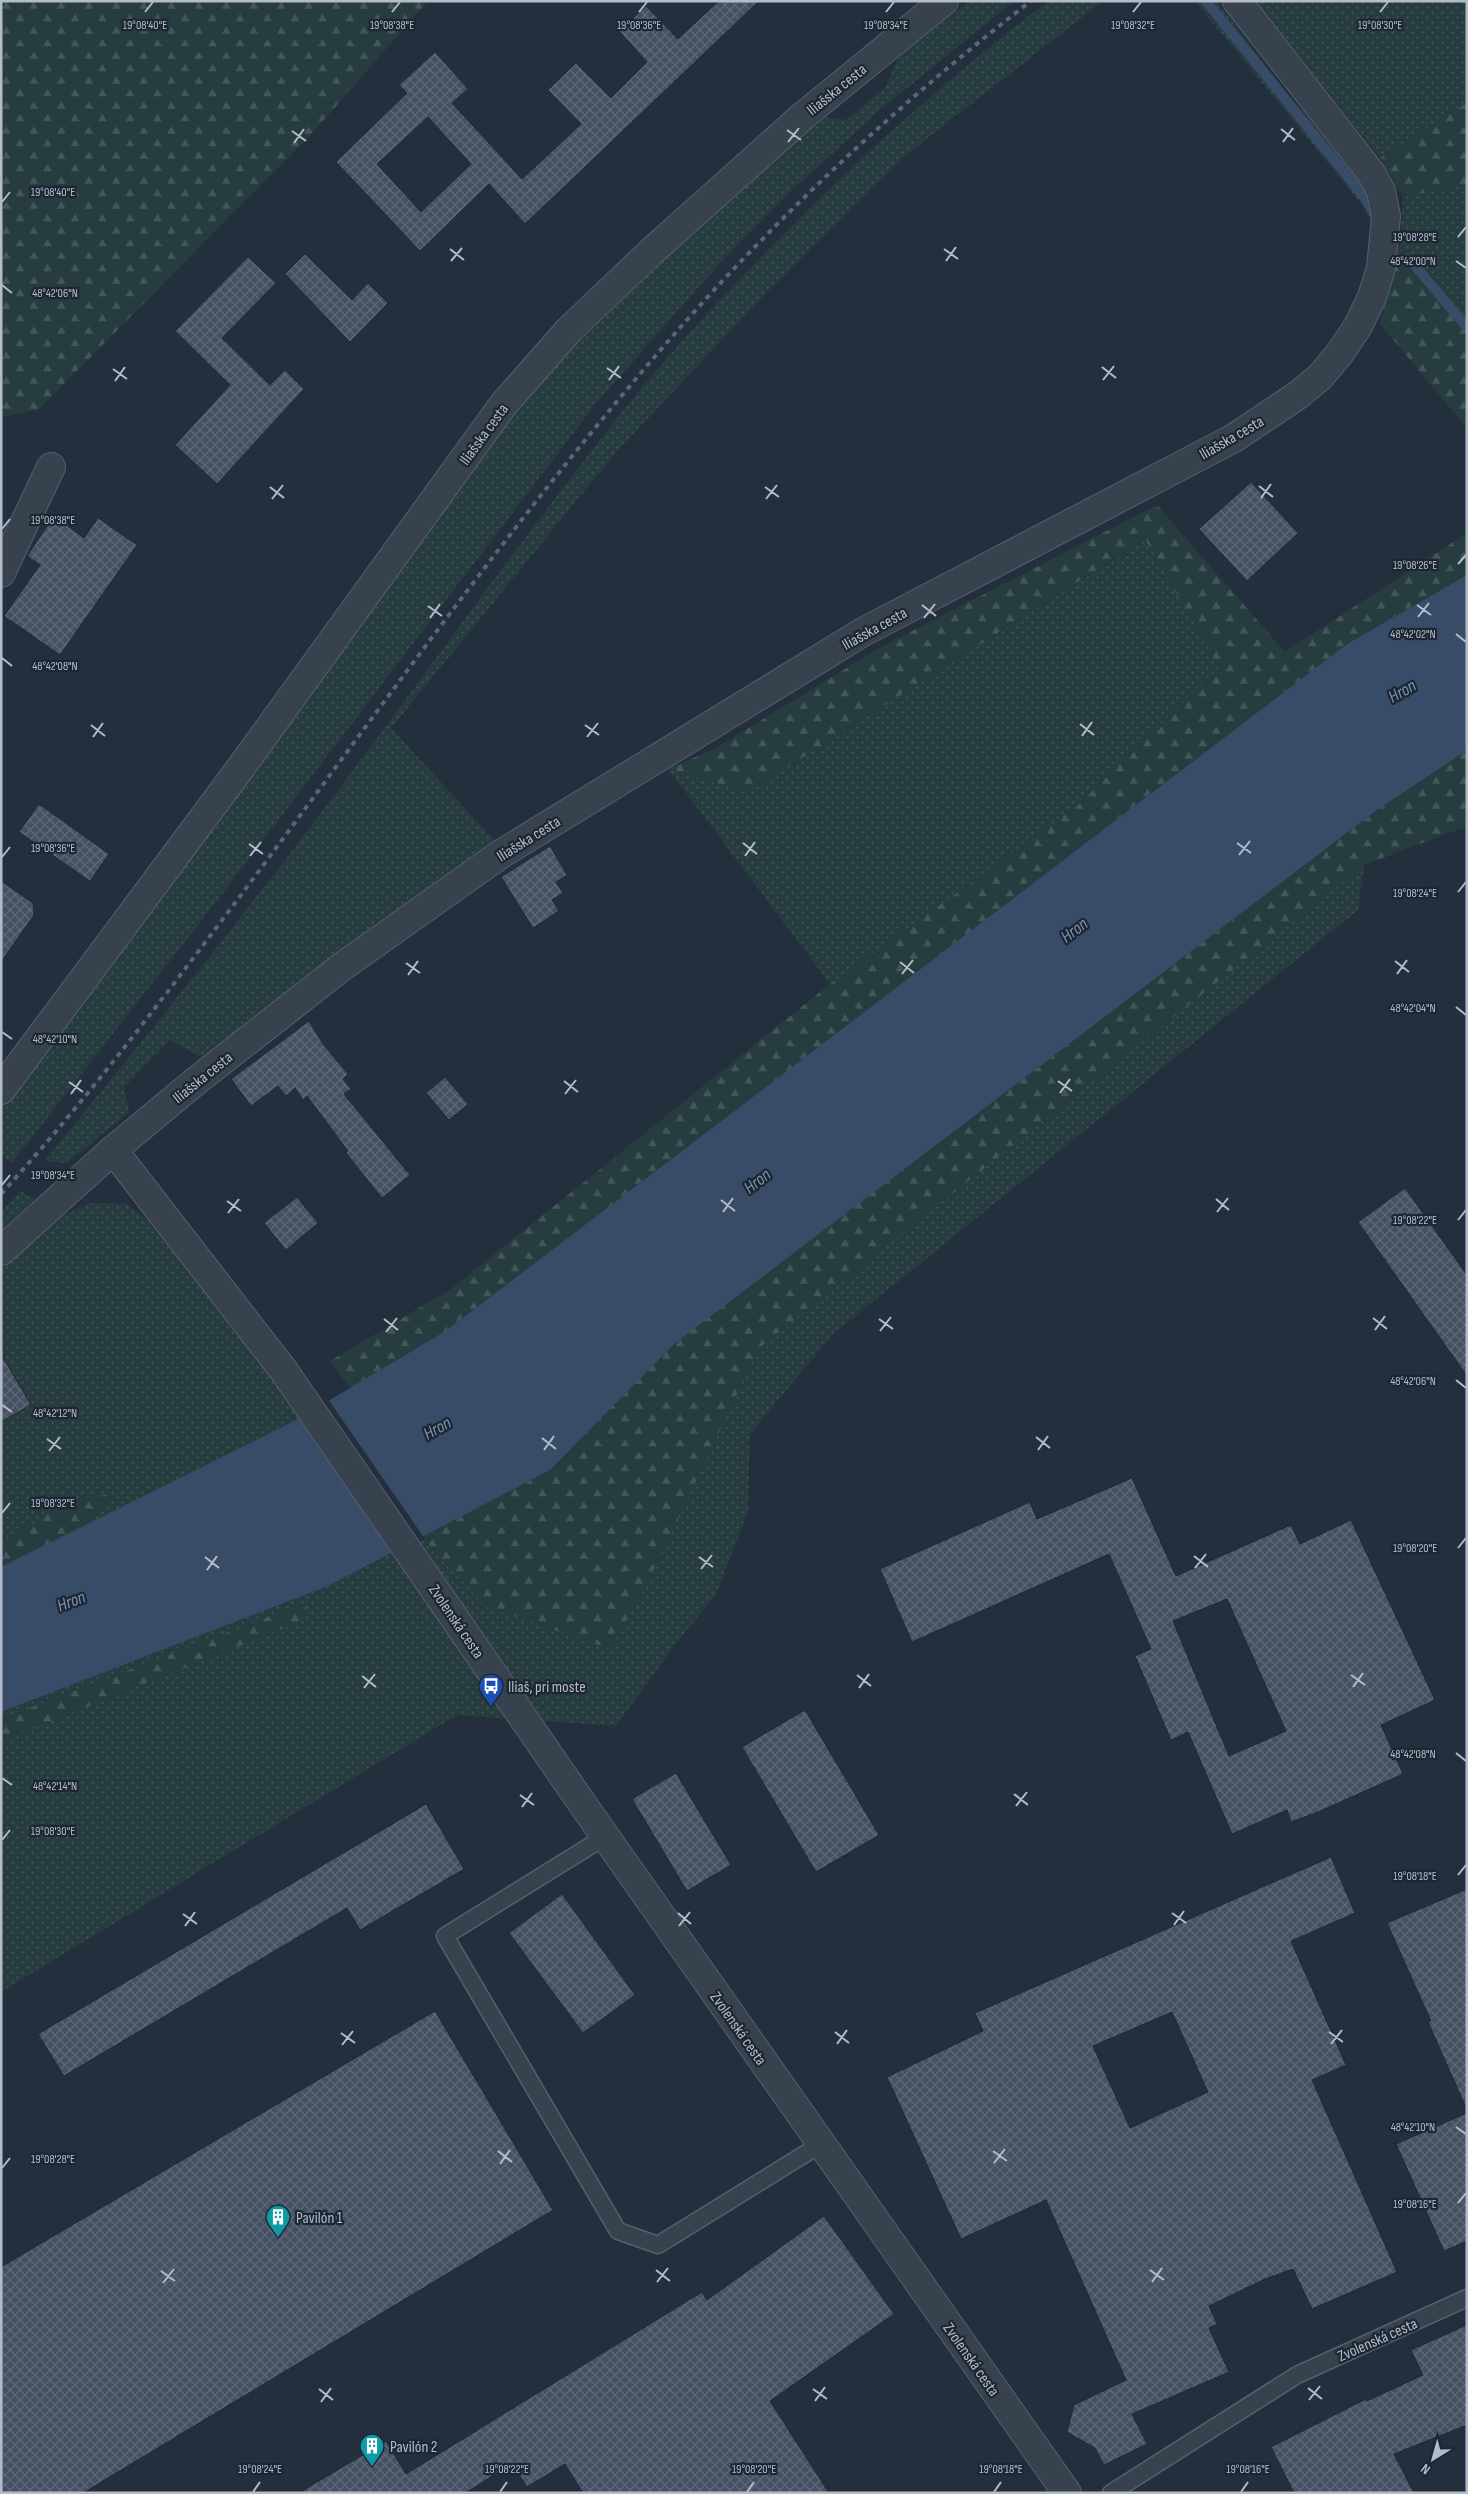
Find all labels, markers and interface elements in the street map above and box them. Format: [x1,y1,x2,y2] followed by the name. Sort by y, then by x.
[123,18,167,33] text: 19°08'40"E
[370,18,414,33] text: 19°08'38"E
[617,18,661,33] text: 19°08'36"E
[864,18,908,33] text: 19°08'34"E
[1111,18,1155,33] text: 19°08'32"E
[1358,18,1402,33] text: 19°08'30"E
[803,60,871,120] street label: Iliašska cesta
[31,185,75,200] text: 19°08'40"E
[1393,230,1437,245] text: 19°08'28"E
[1390,254,1436,269] text: 48°42'00"N
[32,286,78,301] text: 48°42'06"N
[456,400,513,469] street label: Iliašska cesta
[1196,412,1267,464] street label: Iliašska cesta
[31,513,75,528] text: 19°08'38"E
[1393,558,1437,573] text: 19°08'26"E
[839,604,911,655] street label: Iliašska cesta
[1390,627,1436,642] text: 48°42'02"N
[32,659,78,674] text: 48°42'08"N
[1385,675,1420,708] water label: Hron
[494,812,564,866] street label: Iliašska cesta
[31,841,75,856] text: 19°08'36"E
[1393,886,1437,901] text: 19°08'24"E
[1057,913,1092,947] water label: Hron
[1390,1001,1436,1016] text: 48°42'04"N
[33,1032,77,1047] text: 48°42'10"N
[169,1048,237,1108] street label: Iliašska cesta
[740,1164,775,1198] water label: Hron
[31,1168,75,1183] text: 19°08'34"E
[1393,1213,1437,1228] text: 19°08'22"E
[1390,1374,1436,1389] text: 48°42'06"N
[33,1406,77,1421] text: 48°42'12"N
[420,1412,455,1445] water label: Hron
[31,1496,75,1511] text: 19°08'32"E
[1393,1541,1437,1556] text: 19°08'20"E
[424,1581,487,1663] street label: Zvolenská cesta
[54,1586,89,1616] water label: Hron
[478,1673,504,1707] bus stop icon: Iliaš, pri moste
[508,1678,586,1697] place label: Iliaš, pri moste
[1390,1747,1436,1762] text: 48°42'08"N
[33,1779,77,1794] text: 48°42'14"N
[31,1824,75,1839] text: 19°08'30"E
[1393,1869,1437,1884] text: 19°08'18"E
[706,1988,770,2069] street label: Zvolenská cesta
[1391,2120,1435,2135] text: 48°42'10"N
[31,2152,75,2167] text: 19°08'28"E
[1393,2197,1437,2212] text: 19°08'16"E
[265,2204,291,2238] building icon: Pavilón 1
[296,2209,343,2228] place label: Pavilón 1
[1335,2314,1420,2366] street label: Zvolenská cesta
[939,2319,1003,2400] street label: Zvolenská cesta
[359,2433,385,2467] building icon: Pavilón 2
[1408,2434,1458,2484] north arrow
[390,2438,437,2457] place label: Pavilón 2
[1417,2460,1434,2478] text: N
[238,2462,282,2477] text: 19°08'24"E
[485,2462,529,2477] text: 19°08'22"E
[732,2462,776,2477] text: 19°08'20"E
[979,2462,1023,2477] text: 19°08'18"E
[1226,2462,1270,2477] text: 19°08'16"E

